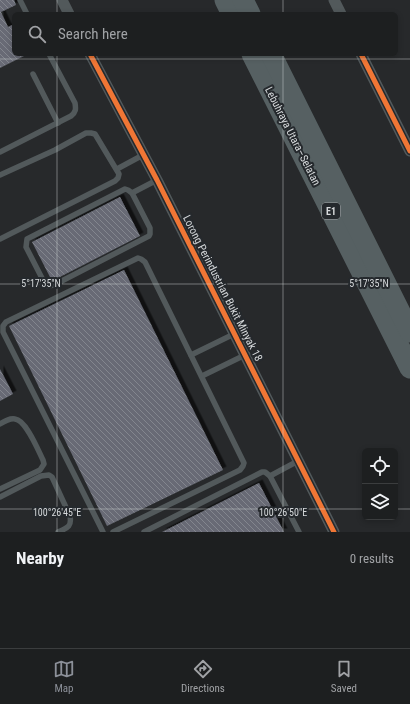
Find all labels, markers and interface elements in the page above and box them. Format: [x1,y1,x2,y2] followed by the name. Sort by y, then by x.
[12,12,398,56] search box
[26,23,48,45] icon: search
[58,25,128,43] text: Search here
[262,85,323,188] street label: Lebuhraya Utara–Selatan
[322,203,340,219] road number: E1
[180,213,265,363] street label: Lorong Perindustrian Bukit Minyak 18
[21,278,61,289] text: 5°17'35"N
[349,278,389,289] text: 5°17'35"N
[362,448,398,520] map controls
[362,448,398,484] button: locate
[362,484,398,520] button: layers
[33,507,81,518] text: 100°26'45"E
[259,507,307,518] text: 100°26'50"E
[16,548,64,568] text: Nearby
[350,551,394,566] text: 0 results
[53,658,75,695] tab: Map
[181,658,225,695] tab: Directions
[331,658,357,695] tab: Saved

